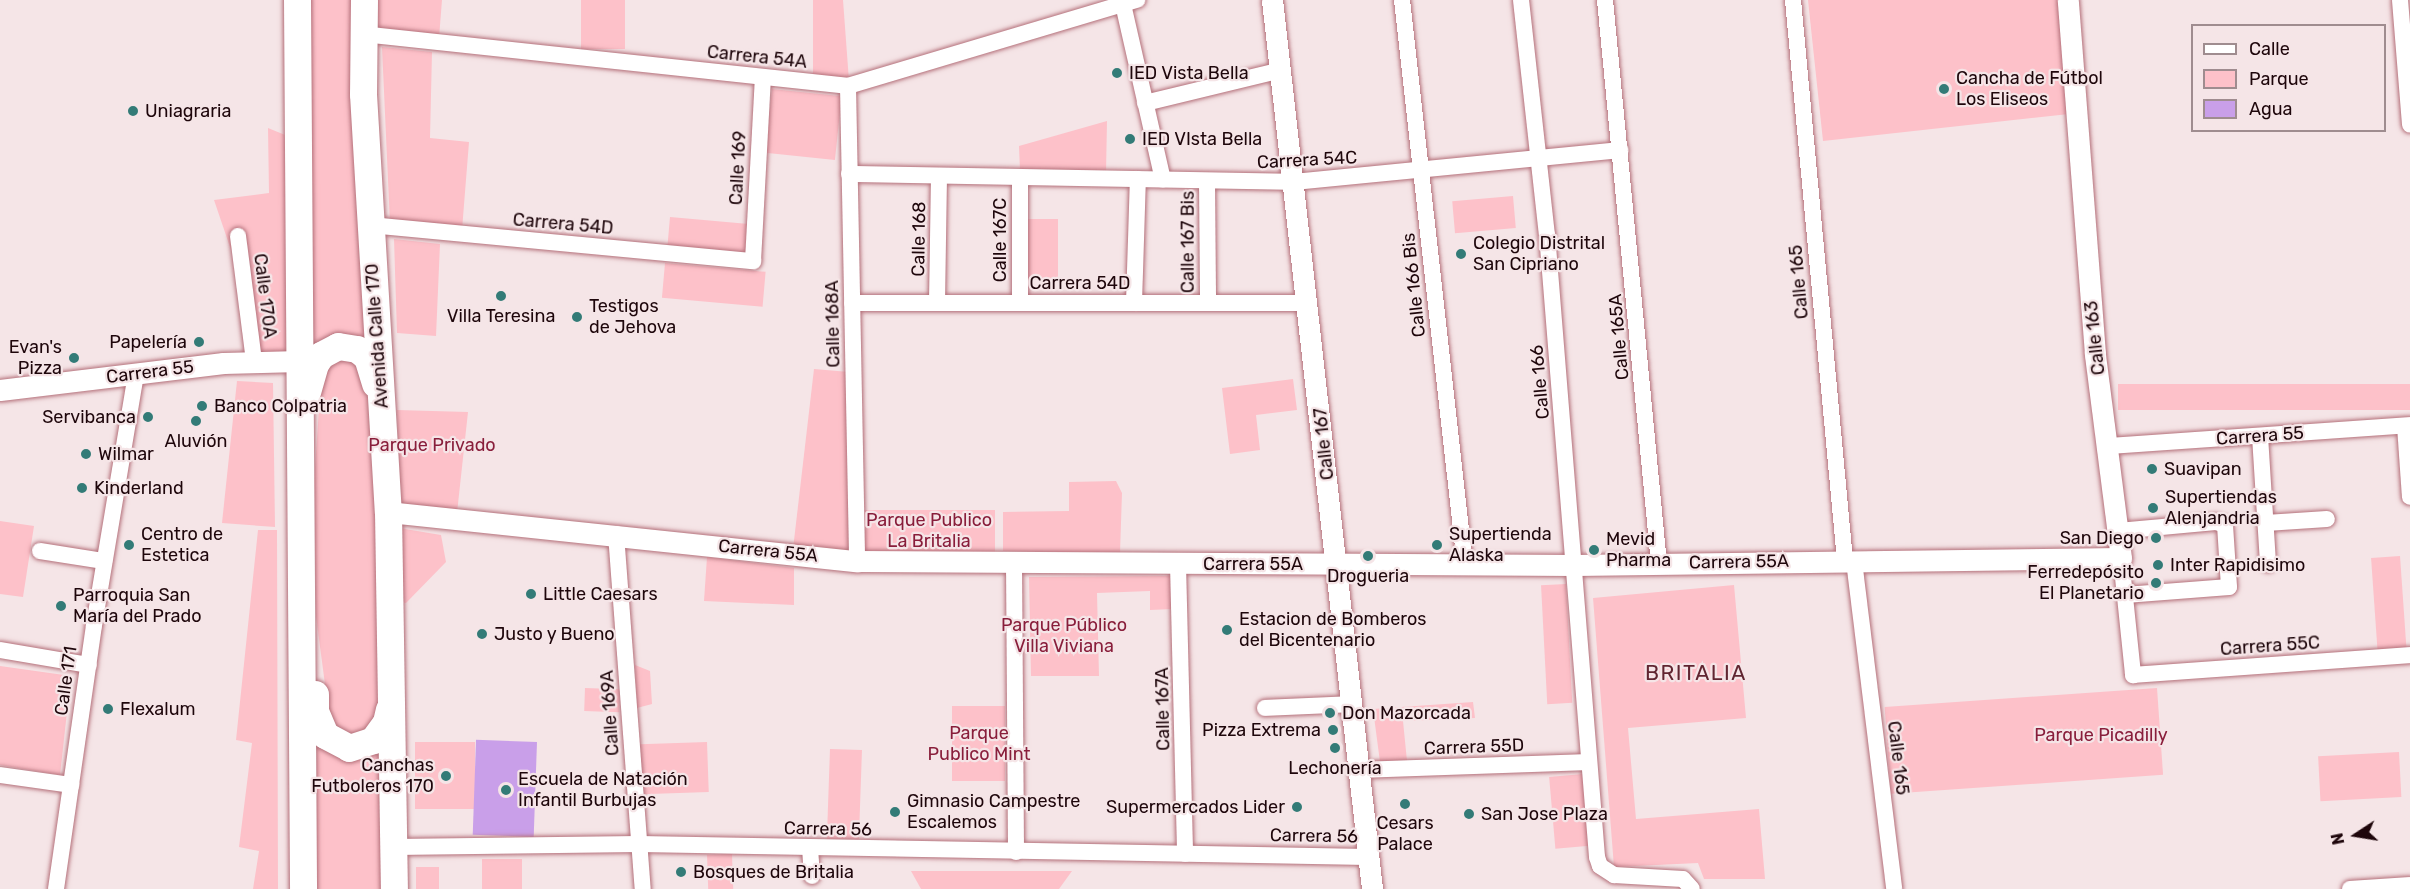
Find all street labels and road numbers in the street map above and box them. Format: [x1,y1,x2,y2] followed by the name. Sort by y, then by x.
[706,41,808,73] street label: Carrera 54A
[725,130,751,206] street label: Calle 169
[1256,147,1358,173] street label: Carrera 54C
[1177,191,1199,293] street label: Calle 167 Bis
[989,198,1011,282] street label: Calle 167C
[908,201,930,277] street label: Calle 168
[512,209,614,239] street label: Carrera 54D
[1398,232,1430,338] street label: Calle 166 Bis
[1785,244,1813,320] street label: Calle 165
[249,252,281,340] street label: Calle 170A
[361,263,393,409] street label: Avenida Calle 170
[1030,272,1130,294] street label: Carrera 54D
[821,280,845,368] street label: Calle 168A
[1604,293,1634,381] street label: Calle 165A
[2080,300,2110,376] street label: Calle 163
[1526,344,1554,420] street label: Calle 166
[105,356,195,388] street label: Carrera 55
[1309,407,1339,481] street label: Calle 167
[2215,422,2305,450] street label: Carrera 55
[717,535,819,567] street label: Carrera 55A
[1689,550,1789,574] street label: Carrera 55A
[1203,553,1303,575] street label: Carrera 55A
[2219,632,2321,660] street label: Carrera 55C
[50,645,82,717] street label: Calle 171
[1151,667,1175,751] street label: Calle 167A
[596,669,624,757] street label: Calle 169A
[1883,720,1913,796] street label: Calle 165
[1423,734,1525,760] street label: Carrera 55D
[784,817,872,841] street label: Carrera 56
[1270,824,1358,848] street label: Carrera 56

